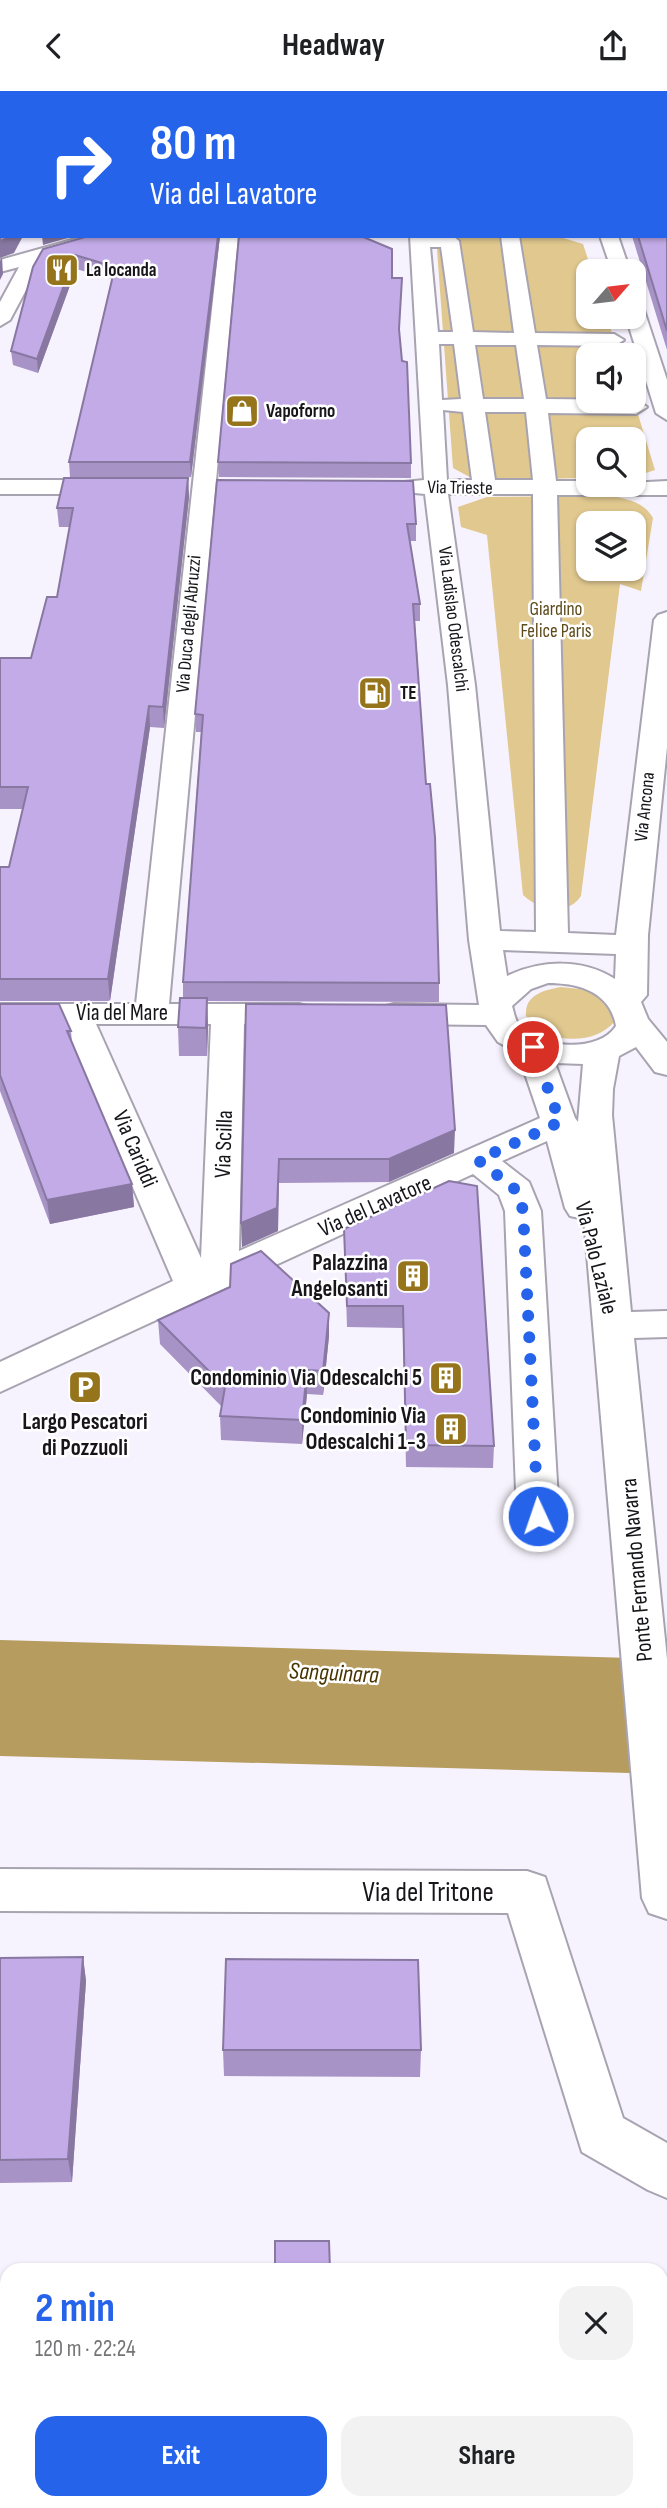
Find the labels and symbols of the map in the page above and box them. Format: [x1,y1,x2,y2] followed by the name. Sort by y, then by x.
[43,251,81,289] restaurant icon: La locanda
[86,259,157,282] place label: La locanda
[576,259,646,329] north arrow
[223,392,261,430] shop icon: Vapoforno
[266,400,335,423] place label: Vapoforno
[427,476,493,500] street label: Via Trieste
[433,545,473,693] street label: Via Ladislao Odescalchi
[172,554,206,694] street label: Via Duca degli Abruzzi
[520,598,592,643] park label: Giardino Felice Paris
[356,674,394,712] fuel station icon: TE
[400,682,417,705] place label: TE
[630,771,660,843] street label: Via Ancona
[76,999,168,1027] street label: Via del Mare
[503,1017,563,1077] pin
[106,1106,164,1192] street label: Via Cariddi
[209,1110,239,1178] street label: Via Scilla
[314,1169,436,1243] street label: Via del Lavatore
[568,1199,624,1317] street label: Via Palo Laziale
[291,1249,388,1303] place label: Palazzina Angelosanti
[394,1257,432,1295] building icon: Palazzina Angelosanti
[427,1359,465,1397] building icon: Condominio Via Odescalchi 5
[190,1364,422,1392] place label: Condominio Via Odescalchi 5
[66,1368,104,1406] parking icon: Largo Pescatori di Pozzuoli
[300,1402,426,1456] place label: Condominio Via Odescalchi 1-3
[22,1408,148,1462] place label: Largo Pescatori di Pozzuoli
[432,1410,470,1448] building icon: Condominio Via Odescalchi 1-3
[615,1477,659,1663] street label: Ponte Fernando Navarra
[501,1479,575,1553] position arrow
[288,1656,380,1690] water label: Sanguinara
[362,1876,494,1909] street label: Via del Tritone

